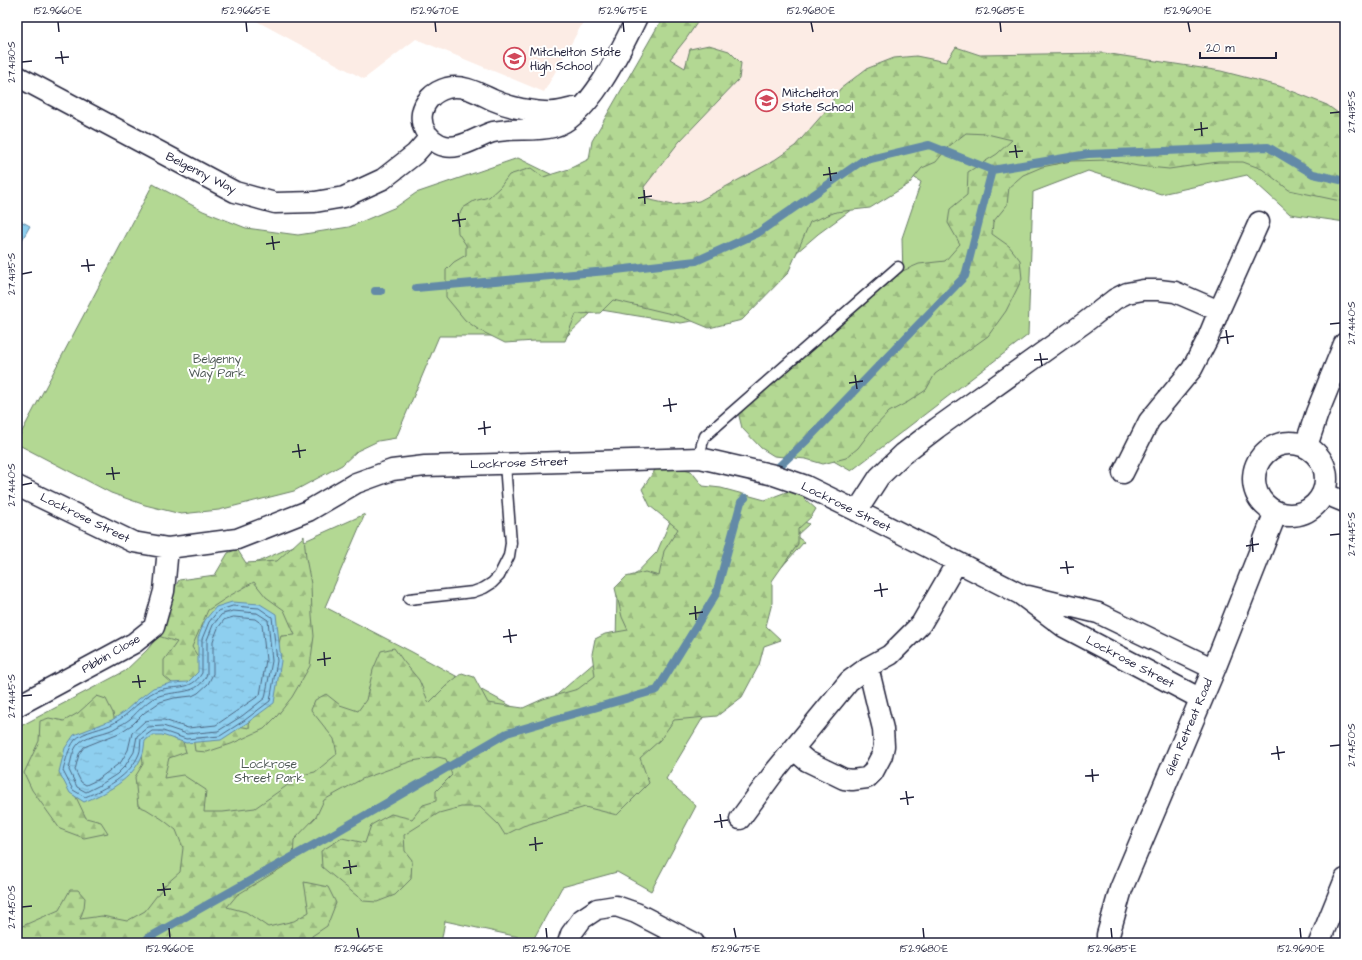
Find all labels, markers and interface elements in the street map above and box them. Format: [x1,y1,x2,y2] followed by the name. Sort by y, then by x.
[34,4,82,18] text: 152.9660°E
[222,4,271,18] text: 152.9665°E
[411,4,459,18] text: 152.9670°E
[599,4,647,18] text: 152.9675°E
[787,4,835,18] text: 152.9680°E
[975,4,1025,18] text: 152.9685°E
[1164,4,1212,18] text: 152.9690°E
[1200,34,1276,60] scale bar
[1206,40,1235,57] text: 20 m
[5,41,19,83] text: 27.4130°S
[530,44,621,76] place label: Mitchelton State High School
[501,46,527,72] school or university icon: Mitchelton State High School
[782,85,854,116] place label: Mitchelton State School
[754,87,780,113] school or university icon: Mitchelton State School
[1345,90,1359,133] text: 27.4135°S
[162,148,240,199] street label: Belgenny Way
[5,252,19,295] text: 27.4135°S
[1345,301,1359,345] text: 27.4140°S
[189,351,246,383] park label: Belgenny Way Park
[470,453,568,473] street label: Lockrose Street
[5,463,19,507] text: 27.4140°S
[798,478,894,536] street label: Lockrose Street
[37,489,133,547] street label: Lockrose Street
[1345,511,1359,556] text: 27.4145°S
[79,630,144,678] street label: Pibbin Close
[1083,632,1177,693] street label: Lockrose Street
[5,673,19,718] text: 27.4145°S
[1161,676,1217,778] street label: Glen Retreat Road
[1345,723,1359,767] text: 27.4150°S
[234,756,304,787] park label: Lockrose Street Park
[5,885,19,929] text: 27.4150°S
[146,942,194,956] text: 152.9660°E
[335,942,384,956] text: 152.9665°E
[523,942,571,956] text: 152.9670°E
[712,942,760,956] text: 152.9675°E
[900,942,948,956] text: 152.9680°E
[1087,942,1137,956] text: 152.9685°E
[1277,942,1325,956] text: 152.9690°E

